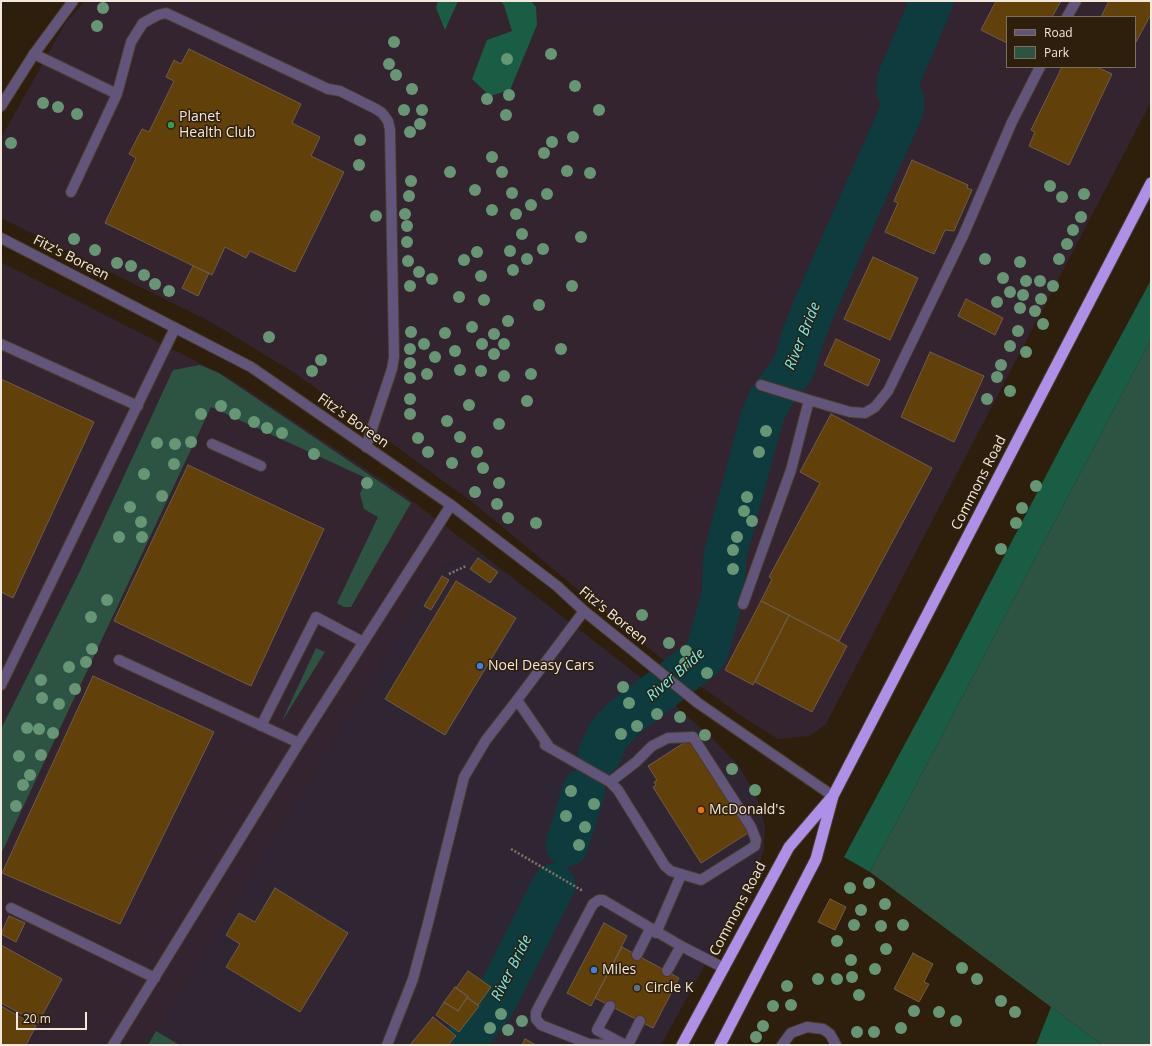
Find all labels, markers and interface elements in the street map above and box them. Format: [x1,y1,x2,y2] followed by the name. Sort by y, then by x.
[1006,16,1136,68] legend
[1044,24,1073,41] text: Road
[1044,44,1069,61] text: Park
[179,109,255,142] place label: Planet Health Club
[166,120,176,130] marker: Planet Health Club
[30,232,112,284] street label: Fitz's Boreen
[781,300,825,372] water label: River Bride
[314,390,392,452] street label: Fitz's Boreen
[948,433,1010,533] street label: Commons Road
[575,583,651,649] street label: Fitz's Boreen
[643,645,709,705] water label: River Bride
[488,658,594,674] place label: Noel Deasy Cars
[475,661,485,671] marker: Noel Deasy Cars
[709,802,785,818] place label: McDonald's
[696,805,706,815] marker: McDonald's
[706,859,770,959] street label: Commons Road
[488,932,536,1004] water label: River Bride
[602,962,636,978] place label: Miles
[589,965,599,975] marker: Miles
[645,980,693,996] place label: Circle K
[632,983,642,993] marker: Circle K
[18,1004,89,1030] scale bar
[23,1010,51,1027] text: 20 m

